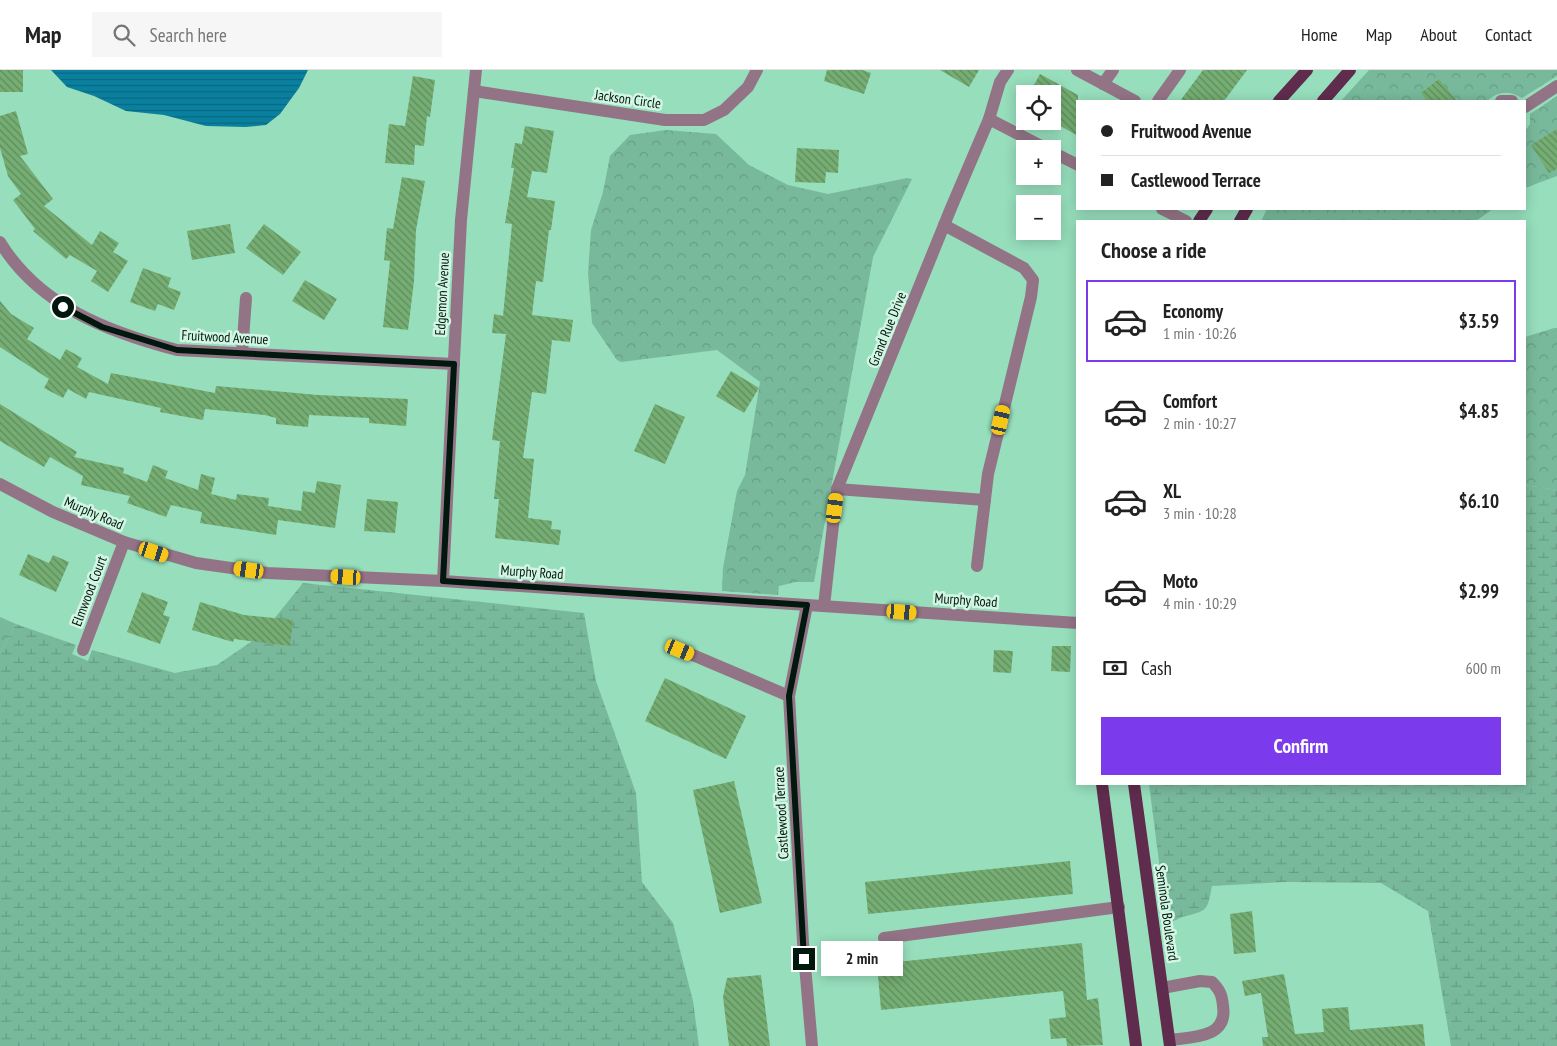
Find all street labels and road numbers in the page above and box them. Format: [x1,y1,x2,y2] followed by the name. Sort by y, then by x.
[593,85,662,113] street label: Jackson Circle
[431,252,453,336] street label: Edgemon Avenue
[864,289,910,369] street label: Grand Rue Drive
[181,326,269,348] street label: Fruitwood Avenue
[62,492,126,534] street label: Murphy Road
[67,553,111,629] street label: Elmwood Court
[500,561,564,583] street label: Murphy Road
[934,589,998,611] street label: Murphy Road
[770,766,792,860] street label: Castlewood Terrace
[1151,864,1183,962] street label: Seminola Boulevard

